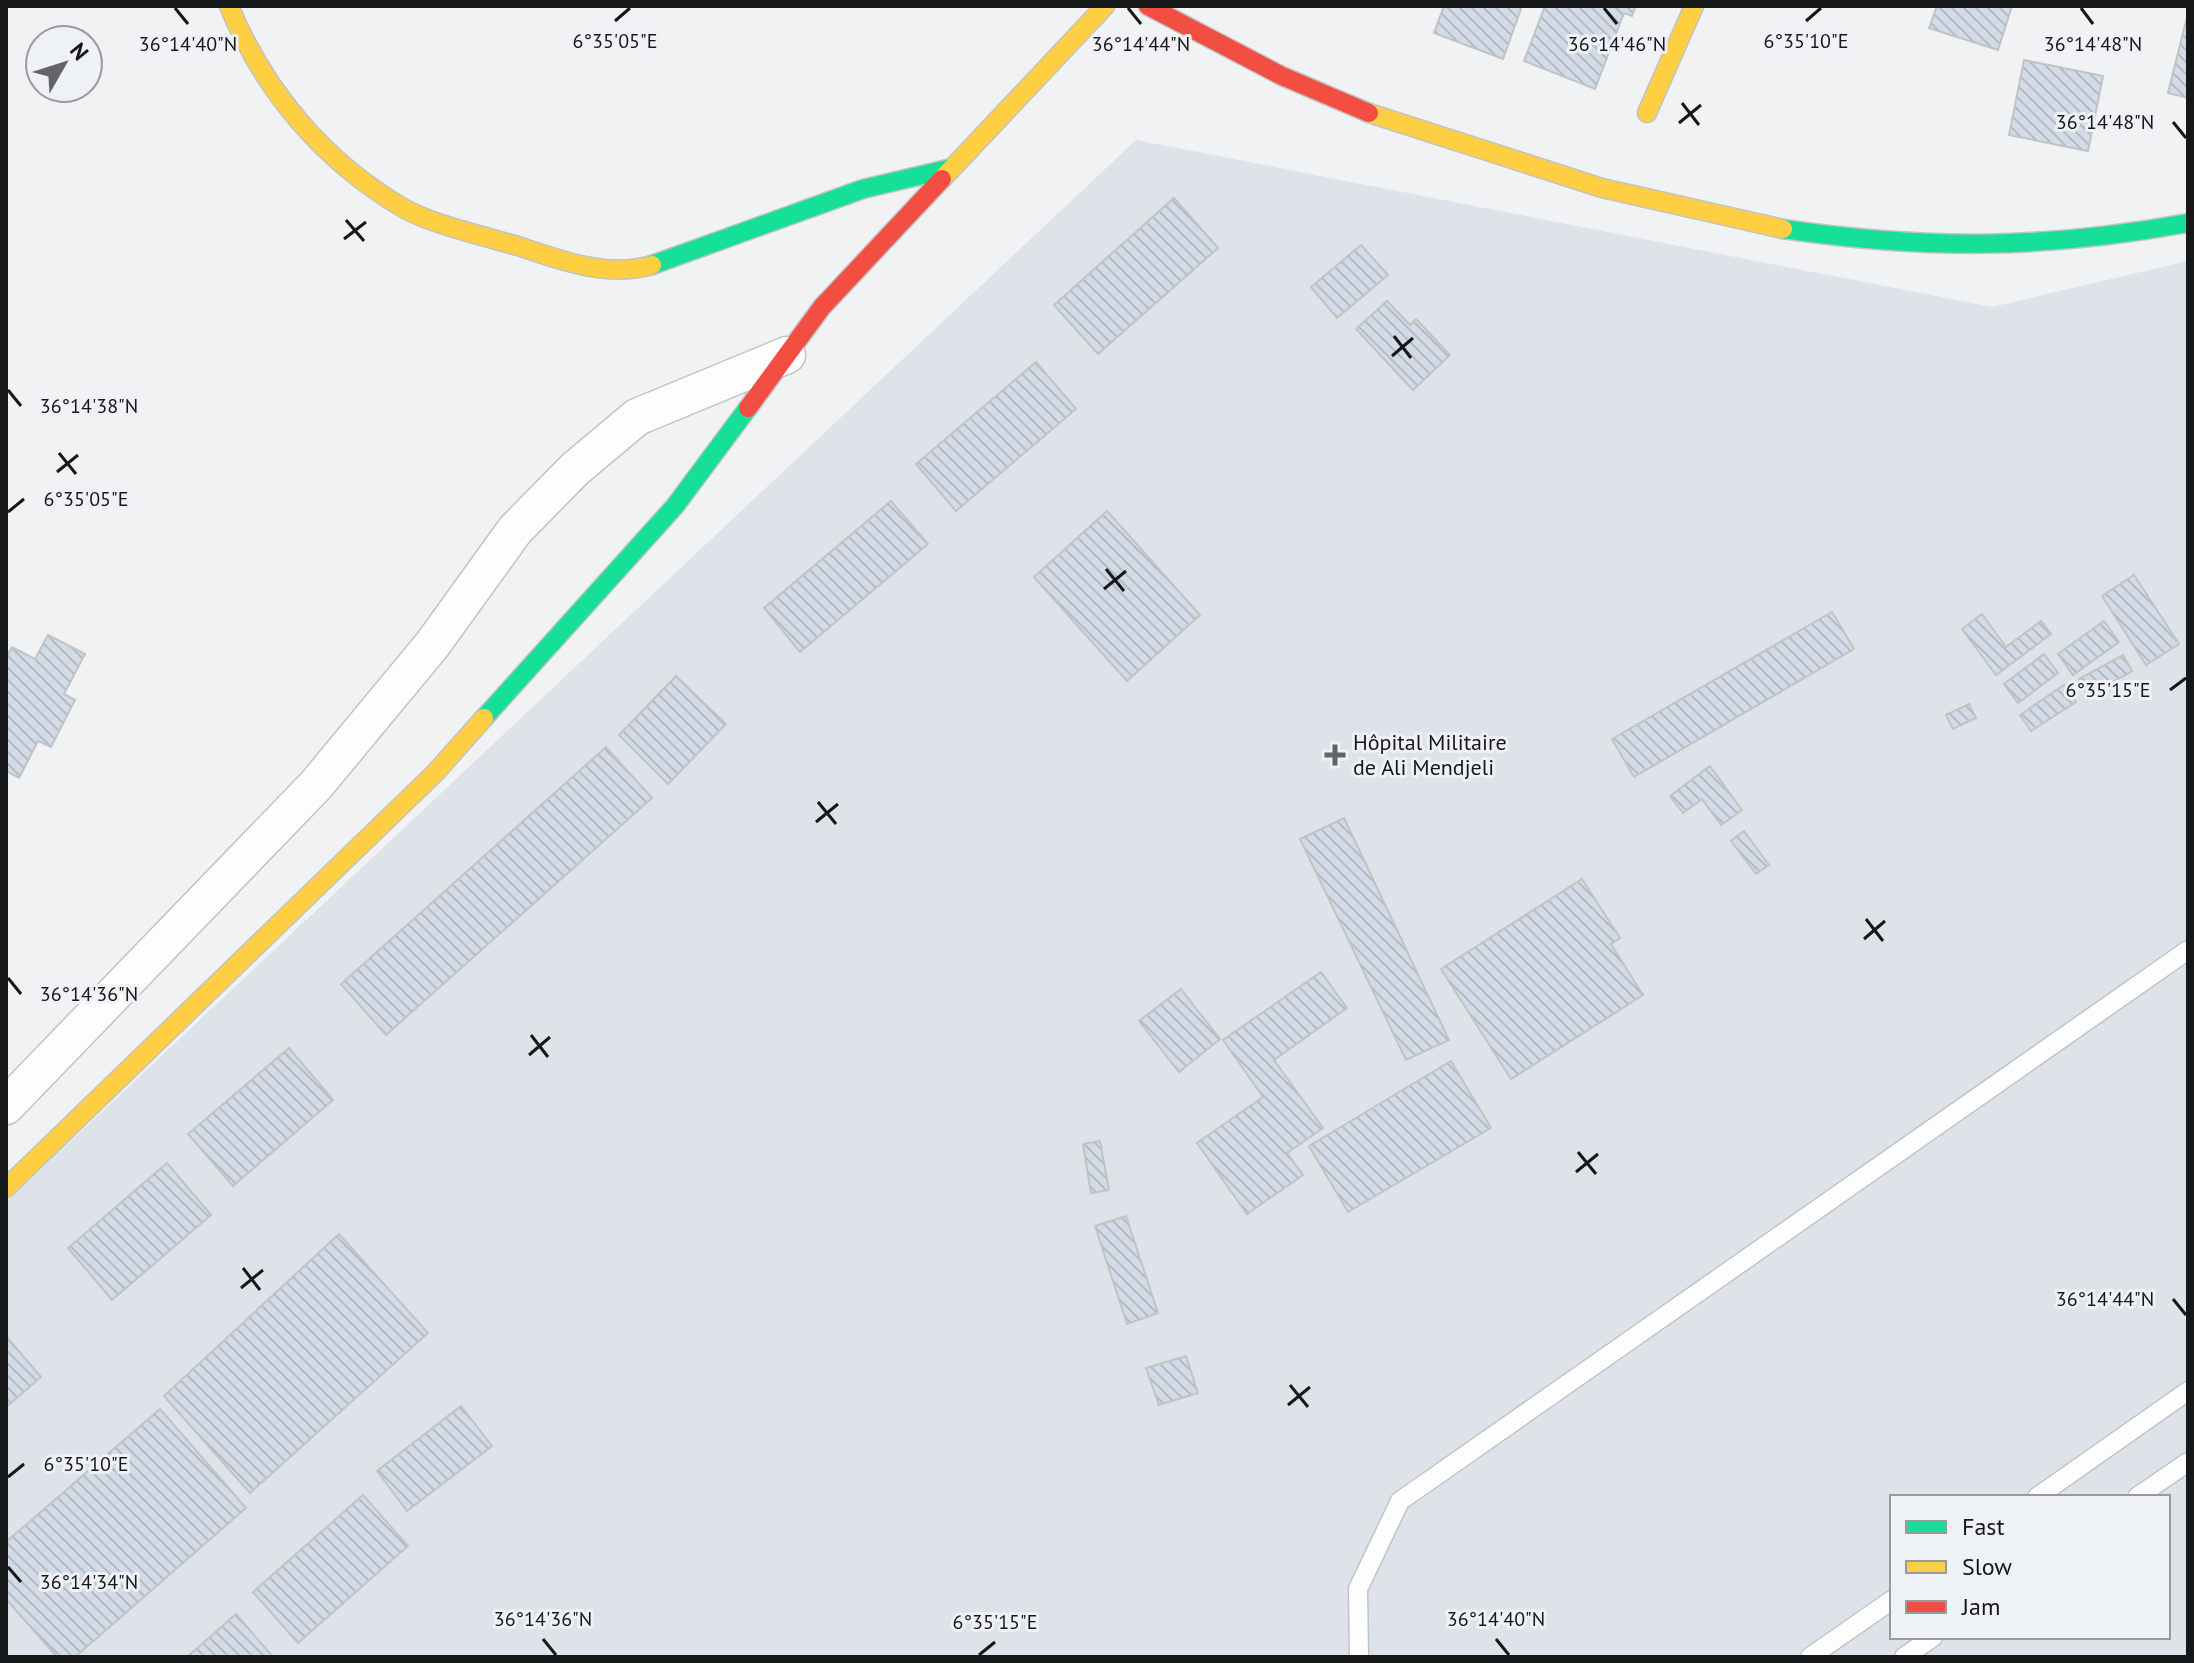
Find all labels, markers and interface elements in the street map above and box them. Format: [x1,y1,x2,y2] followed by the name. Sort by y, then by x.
[24,24,104,104] north arrow
[573,28,657,54] text: 6°35'05"E
[1764,28,1848,54] text: 6°35'10"E
[139,31,237,57] text: 36°14'40"N
[1092,31,1190,57] text: 36°14'44"N
[1568,31,1666,57] text: 36°14'46"N
[2044,31,2142,57] text: 36°14'48"N
[64,37,95,66] text: N
[2056,109,2154,135] text: 36°14'48"N
[40,393,138,419] text: 36°14'38"N
[44,486,128,512] text: 6°35'05"E
[2066,677,2150,703] text: 6°35'15"E
[1353,728,1507,781] place label: Hôpital Militaire de Ali Mendjeli
[1324,744,1346,766] marker: Hôpital Militaire de Ali Mendjeli
[40,981,138,1007] text: 36°14'36"N
[2056,1286,2154,1312] text: 36°14'44"N
[44,1451,128,1477] text: 6°35'10"E
[1890,1495,2170,1639] legend
[1962,1511,2005,1542] text: Fast
[1962,1551,2012,1582] text: Slow
[40,1569,138,1595] text: 36°14'34"N
[1961,1591,2000,1622] text: Jam
[494,1606,592,1632] text: 36°14'36"N
[1447,1606,1545,1632] text: 36°14'40"N
[953,1609,1037,1635] text: 6°35'15"E

